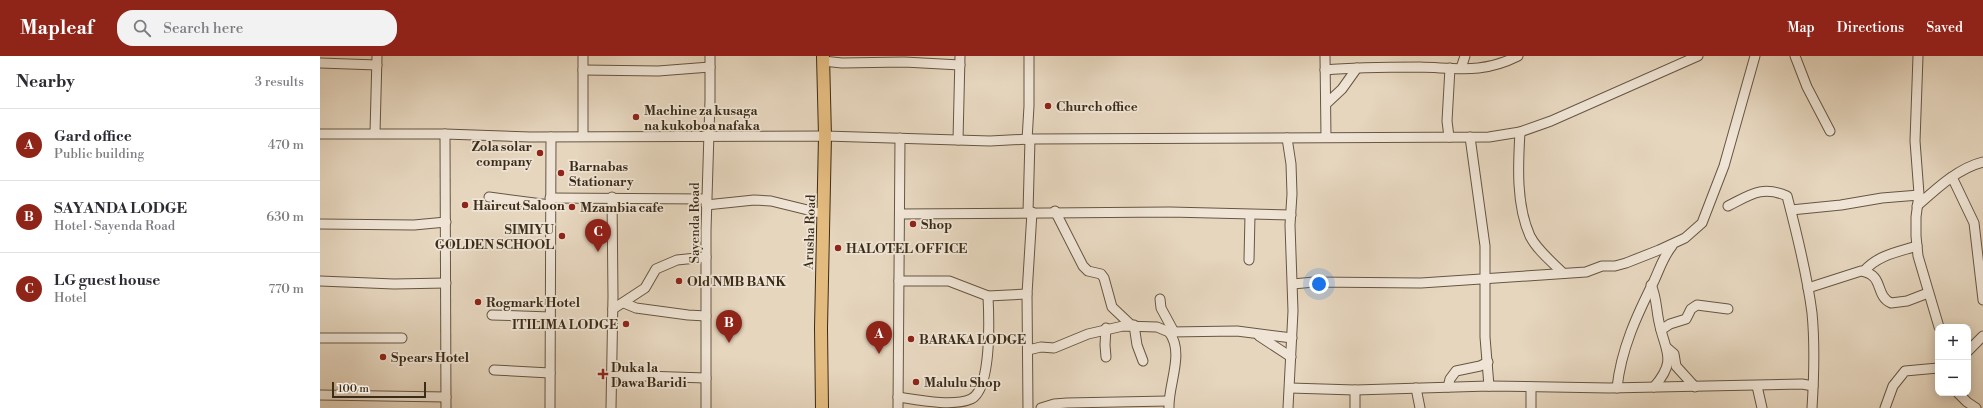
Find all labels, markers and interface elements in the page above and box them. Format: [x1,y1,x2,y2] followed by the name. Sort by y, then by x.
[117,10,397,46] search box
[20,16,93,40] text: Mapleaf
[131,17,153,39] icon: search
[163,19,243,38] text: Search here
[1787,19,1815,37] text: Map
[1837,19,1904,37] text: Directions
[1926,19,1963,37] text: Saved
[16,71,75,93] text: Nearby
[255,74,304,90] text: 3 results
[1056,99,1138,115] place label: Church office
[1043,101,1053,111] marker: Church office
[644,103,761,134] place label: Machine za kusaga na kukoboa nafaka
[631,112,641,122] marker: Machine za kusaga na kukoboa nafaka
[54,127,132,146] text: Gard office
[24,137,34,153] text: A
[268,137,304,153] text: 470 m
[472,139,532,170] place label: Zola solar company
[54,146,144,162] text: Public building
[535,148,545,158] marker: Zola solar company
[569,159,634,190] place label: Barnabas Stationary
[556,168,566,178] marker: Barnabas Stationary
[687,182,703,264] street label: Sayenda Road
[801,194,819,271] street label: Arusha Road
[473,198,565,214] place label: Haircut Saloon
[54,199,187,218] text: SAYANDA LODGE
[460,200,470,210] marker: Haircut Saloon
[580,200,664,216] place label: Mzambia cafe
[567,202,577,212] marker: Mzambia cafe
[24,209,34,225] text: B
[266,209,304,225] text: 630 m
[921,217,952,233] place label: Shop
[54,218,175,234] text: Hotel · Sayenda Road
[585,219,611,252] pin: C
[908,219,918,229] marker: Shop
[435,222,554,253] place label: SIMIYU GOLDEN SCHOOL
[557,231,567,241] marker: SIMIYU GOLDEN SCHOOL
[846,241,967,257] place label: HALOTEL OFFICE
[833,243,843,253] marker: HALOTEL OFFICE
[54,271,160,290] text: LG guest house
[687,274,786,290] place label: Old NMB BANK
[1309,274,1329,294] your location
[674,276,684,286] marker: Old NMB BANK
[24,281,34,297] text: C
[269,281,304,297] text: 770 m
[54,290,87,306] text: Hotel
[486,295,581,311] place label: Rogmark Hotel
[473,297,483,307] marker: Rogmark Hotel
[716,310,742,343] pin: B
[512,317,618,333] place label: ITILIMA LODGE
[621,319,631,329] marker: ITILIMA LODGE
[866,321,892,354] pin: A
[1935,324,1971,396] map controls
[1935,324,1971,360] button: +
[919,332,1026,348] place label: BARAKA LODGE
[906,334,916,344] marker: BARAKA LODGE
[391,350,470,366] place label: Spears Hotel
[378,352,388,362] marker: Spears Hotel
[611,360,687,391] place label: Duka la Dawa Baridi
[1935,360,1971,396] button: −
[598,369,608,379] marker: Duka la Dawa Baridi
[924,375,1001,391] place label: Malulu Shop
[911,377,921,387] marker: Malulu Shop
[332,380,426,399] scale bar
[338,382,369,396] text: 100 m

